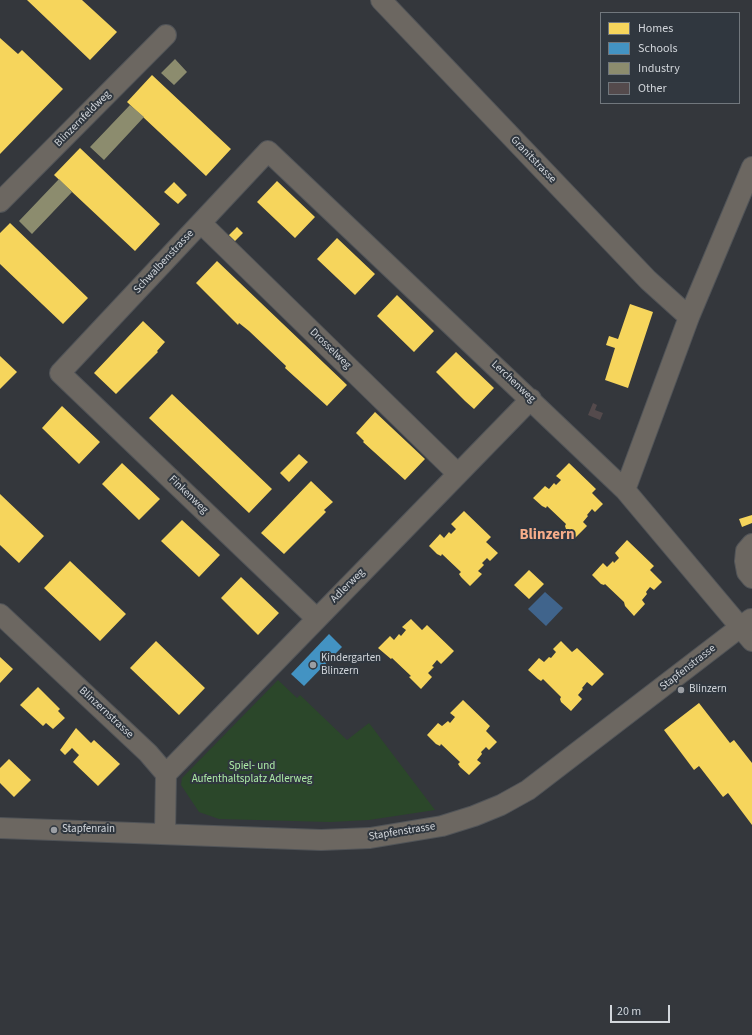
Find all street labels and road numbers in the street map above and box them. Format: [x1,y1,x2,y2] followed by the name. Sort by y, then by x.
[52,88,114,150] street label: Blinzernfeldweg
[507,134,559,186] street label: Granitstrasse
[131,227,197,297] street label: Schwalbenstrasse
[306,326,354,372] street label: Drosselweg
[488,358,538,406] street label: Lerchenweg
[166,473,210,517] street label: Finkenweg
[328,566,368,606] street label: Adlerweg
[657,642,719,694] street label: Stapfenstrasse
[76,684,136,742] street label: Blinzernstrasse
[368,820,436,844] street label: Stapfenstrasse

